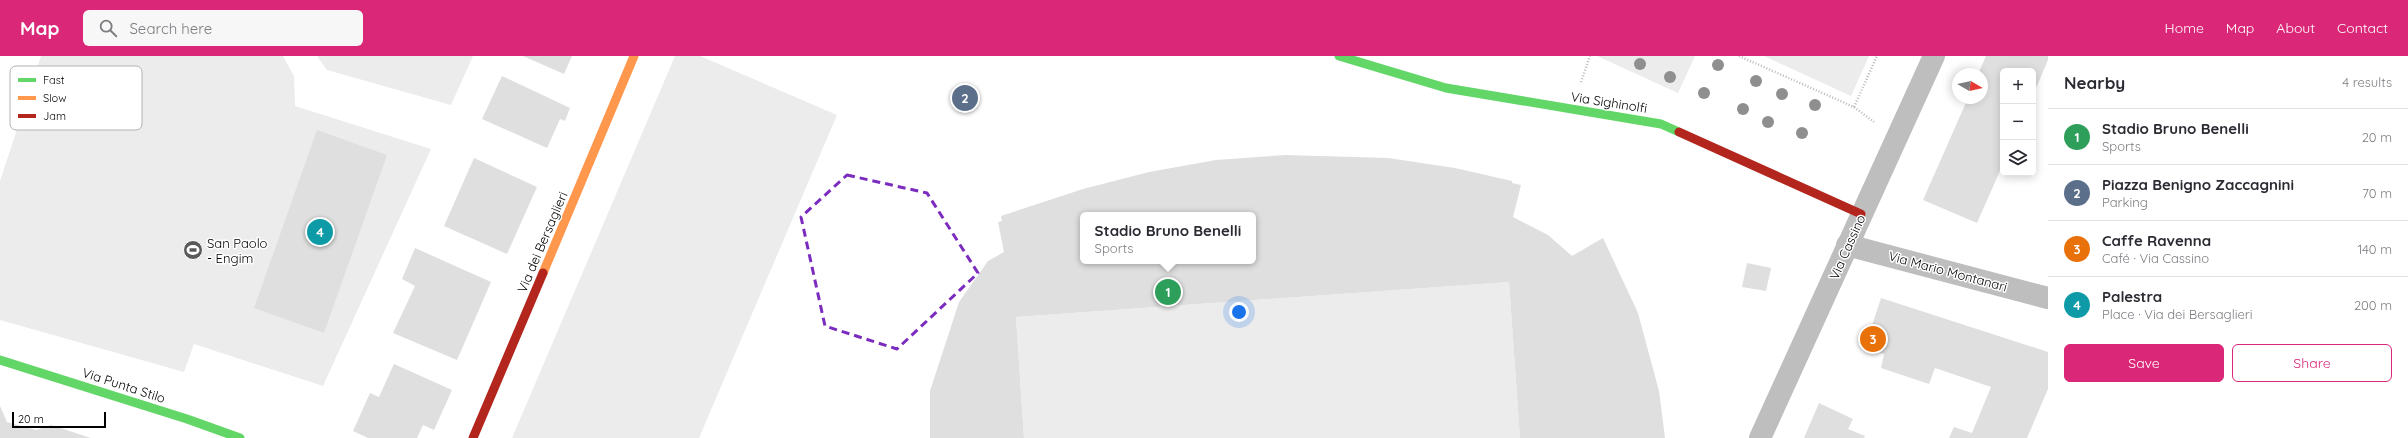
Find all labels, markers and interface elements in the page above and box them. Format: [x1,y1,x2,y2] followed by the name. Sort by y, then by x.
[83,10,363,46] search box
[20,16,59,40] text: Map
[97,17,119,39] icon: search
[129,19,212,38] text: Search here
[2165,19,2204,37] text: Home
[2226,19,2254,37] text: Map
[2276,19,2315,37] text: About
[2337,19,2388,37] text: Contact
[10,66,142,130] legend
[1952,68,1988,104] north arrow
[2000,68,2036,176] map controls
[2000,68,2036,104] button: +
[2064,72,2125,93] text: Nearby
[43,73,65,87] text: Fast
[2342,74,2392,90] text: 4 results
[952,83,978,113] pin: 2
[1570,88,1648,116] street label: Via Sighinolfi
[43,91,67,105] text: Slow
[2000,104,2036,140] button: −
[43,109,66,123] text: Jam
[2102,119,2249,138] text: Stadio Bruno Benelli
[2074,129,2080,145] text: 1
[2362,129,2392,145] text: 20 m
[2102,138,2141,154] text: Sports
[2000,140,2036,176] button: layers
[2102,175,2294,194] text: Piazza Benigno Zaccagnini
[2073,185,2081,201] text: 2
[2362,185,2392,201] text: 70 m
[513,189,571,295] street label: Via dei Bersaglieri
[2102,194,2148,210] text: Parking
[1080,212,1256,264] popup
[1826,212,1869,282] street label: Via Cassino
[307,217,333,247] pin: 4
[1095,221,1241,240] text: Stadio Bruno Benelli
[2102,231,2211,250] text: Caffe Ravenna
[207,235,268,266] place label: San Paolo - Engim
[182,239,204,261] sports icon: San Paolo - Engim
[1095,240,1133,256] text: Sports
[2074,241,2080,257] text: 3
[2357,241,2392,257] text: 140 m
[1887,247,2009,295] street label: Via Mario Montanari
[2102,250,2209,266] text: Café · Via Cassino
[1155,277,1181,307] pin: 1
[2102,287,2162,306] text: Palestra
[2073,297,2081,313] text: 4
[2354,297,2392,313] text: 200 m
[1229,302,1249,322] your location
[2102,306,2253,322] text: Place · Via dei Bersaglieri
[1860,324,1886,354] pin: 3
[2064,344,2224,382] button: Save
[2232,344,2392,382] button: Share
[80,364,168,406] street label: Via Punta Stilo
[12,410,106,429] scale bar
[18,412,44,426] text: 20 m

